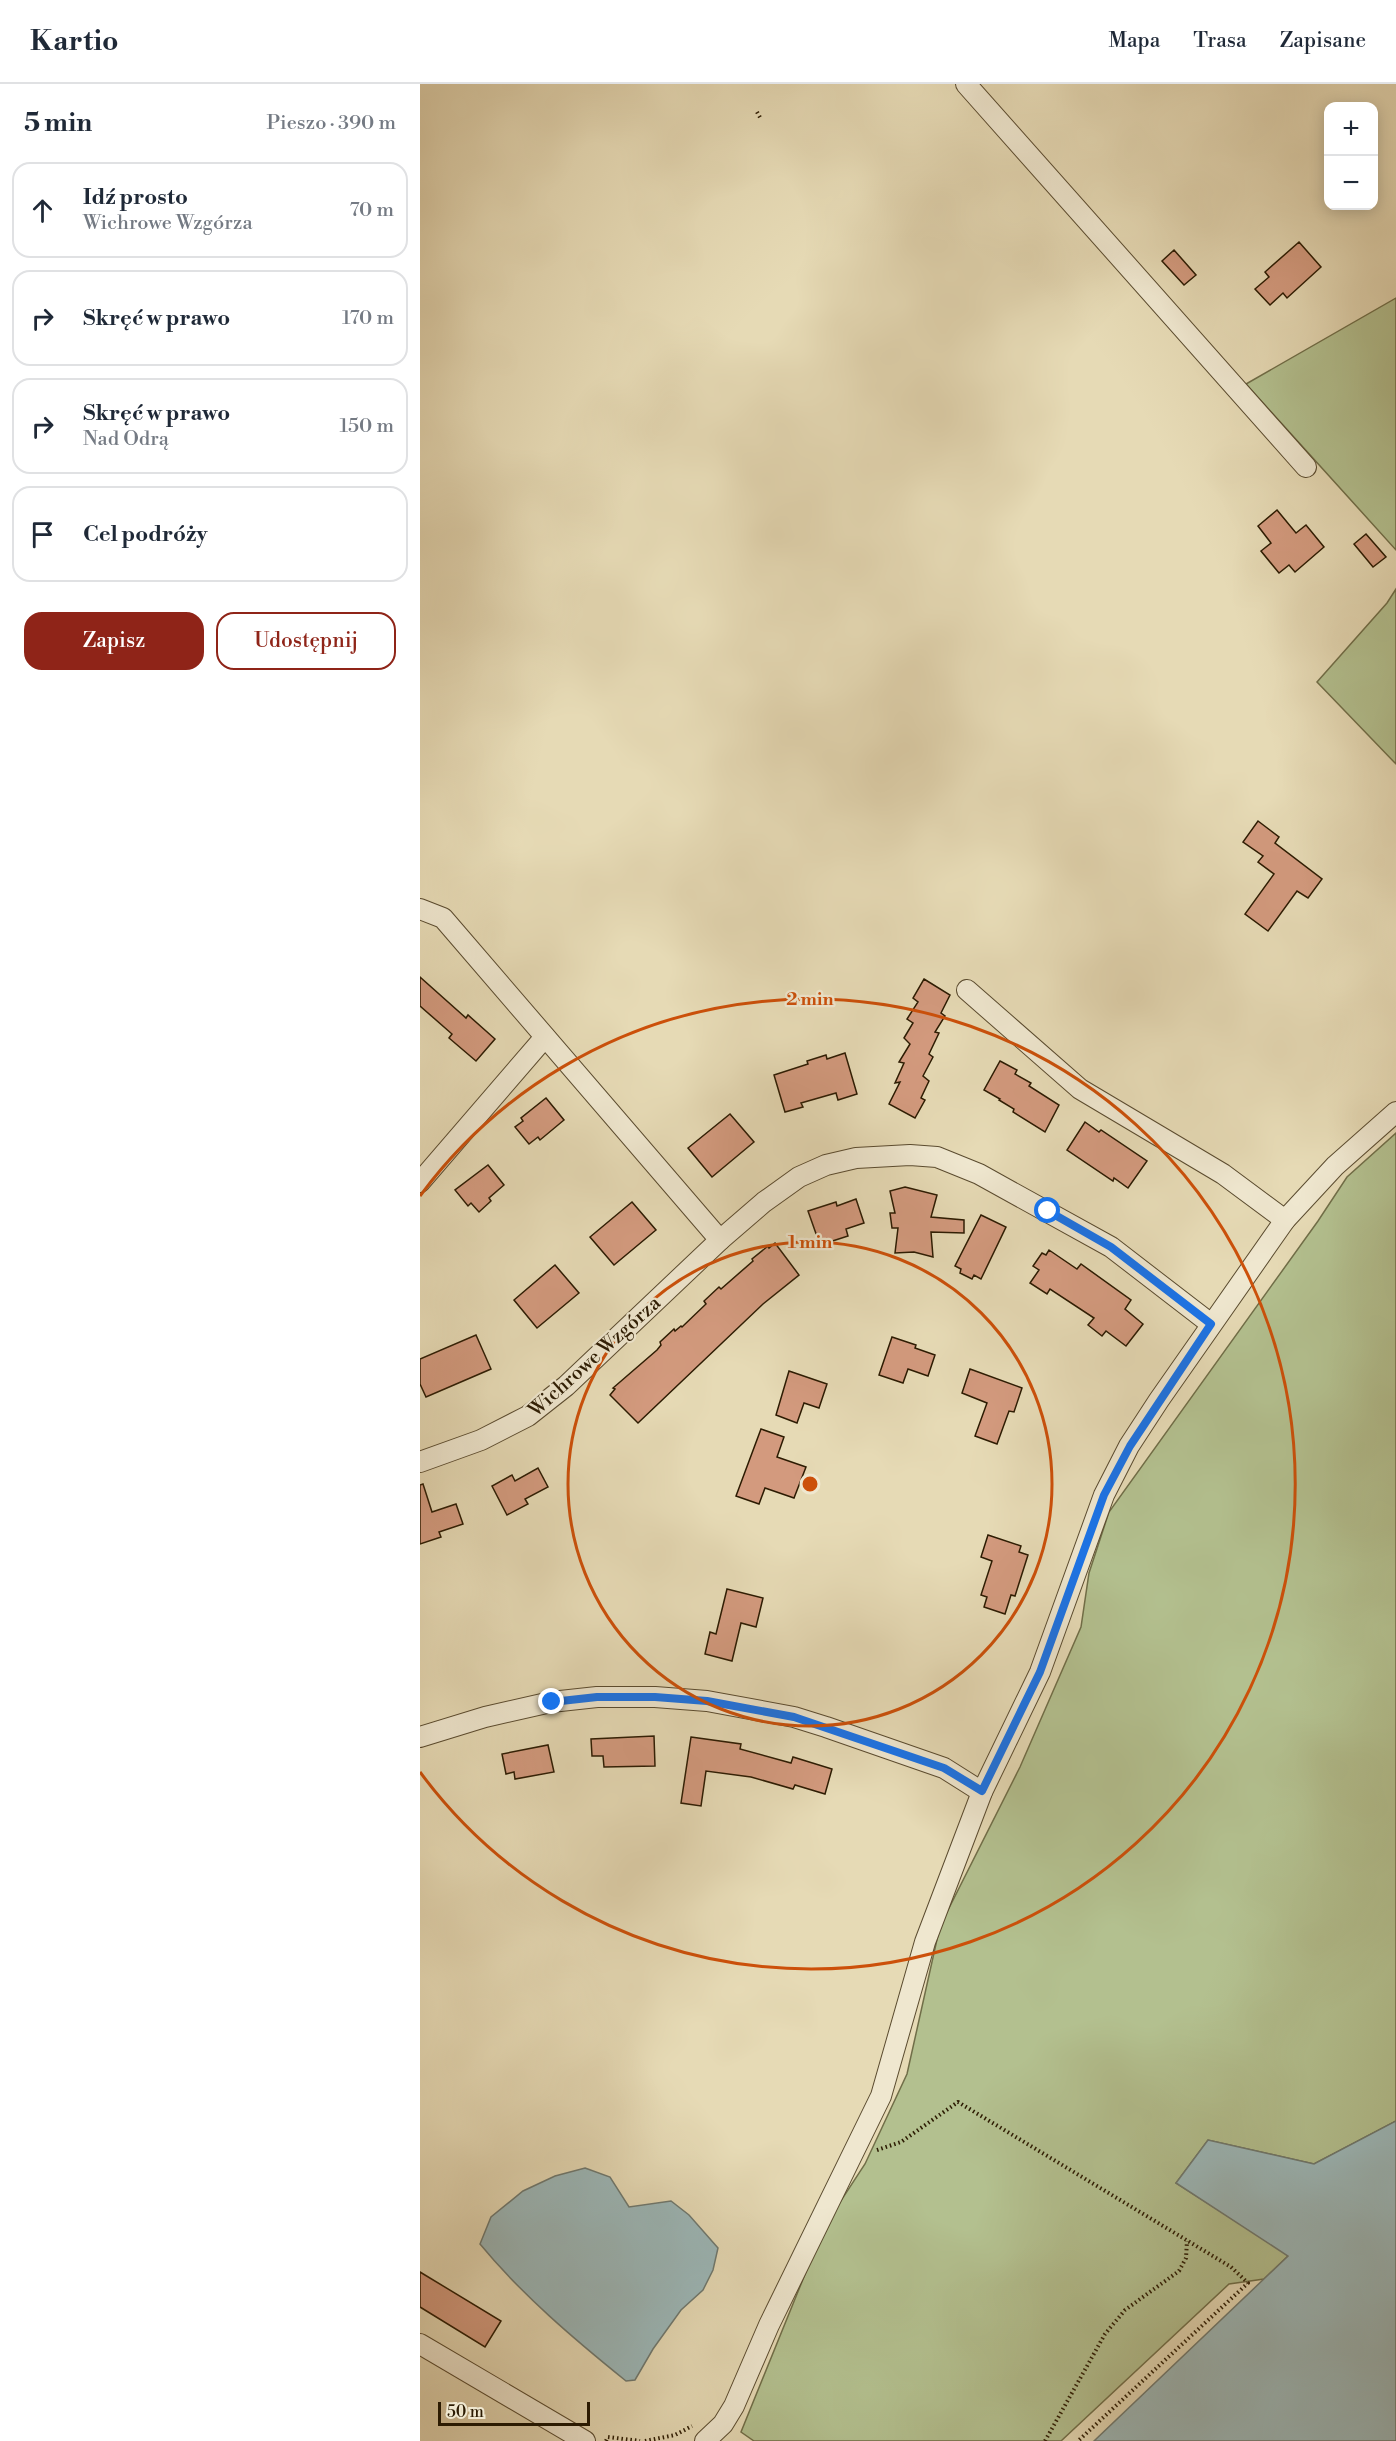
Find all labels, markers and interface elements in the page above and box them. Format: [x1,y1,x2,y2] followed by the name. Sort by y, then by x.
[30,24,119,59] text: Kartio
[1108,28,1160,54] text: Mapa
[1193,28,1247,54] text: Trasa
[1280,28,1366,54] text: Zapisane
[1324,102,1378,210] map controls
[1324,102,1378,156] button: +
[24,107,92,139] text: 5 min
[266,111,396,136] text: Pieszo · 390 m
[1324,156,1378,210] button: −
[83,184,188,211] text: Idź prosto
[26,194,59,227] icon: ahead
[350,198,394,223] text: 70 m
[83,211,253,236] text: Wichrowe Wzgórza
[26,302,59,335] icon: right
[83,305,230,332] text: Skręć w prawo
[342,306,394,331] text: 170 m
[83,400,230,427] text: Skręć w prawo
[26,410,59,443] icon: right
[339,414,394,439] text: 150 m
[83,427,169,452] text: Nad Odrą
[26,518,59,551] icon: arrive
[83,521,207,548] text: Cel podróży
[24,612,204,670] button: Zapisz
[216,612,396,670] button: Udostępnij
[786,988,834,1011] text: 2 min
[1034,1197,1060,1223] route start
[788,1231,832,1254] text: 1 min
[523,1291,667,1424] street label: Wichrowe Wzgórza
[800,1474,820,1494] centre of rings
[538,1688,564,1714] route end
[438,2399,590,2426] scale bar
[447,2402,484,2422] text: 50 m

